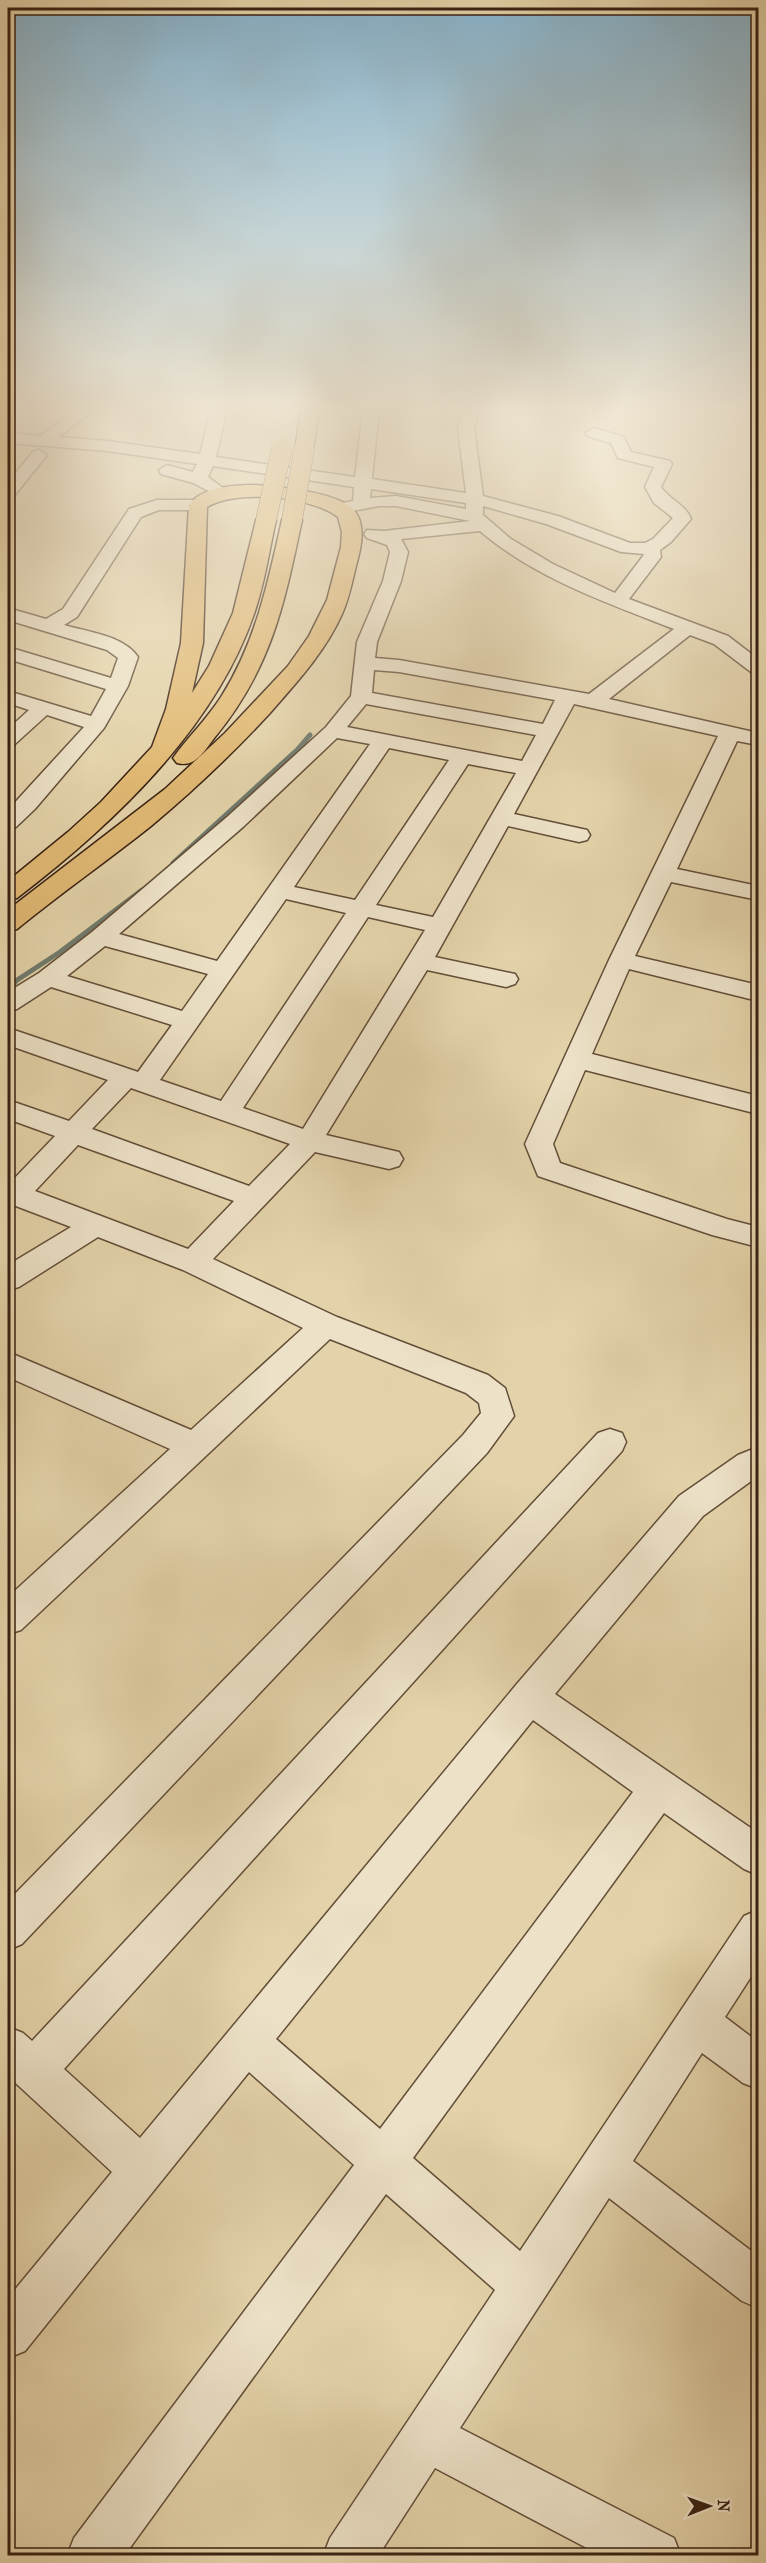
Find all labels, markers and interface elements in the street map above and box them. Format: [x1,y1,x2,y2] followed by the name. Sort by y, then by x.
[679,2476,739,2536] north arrow
[714,2500,733,2513] text: N

